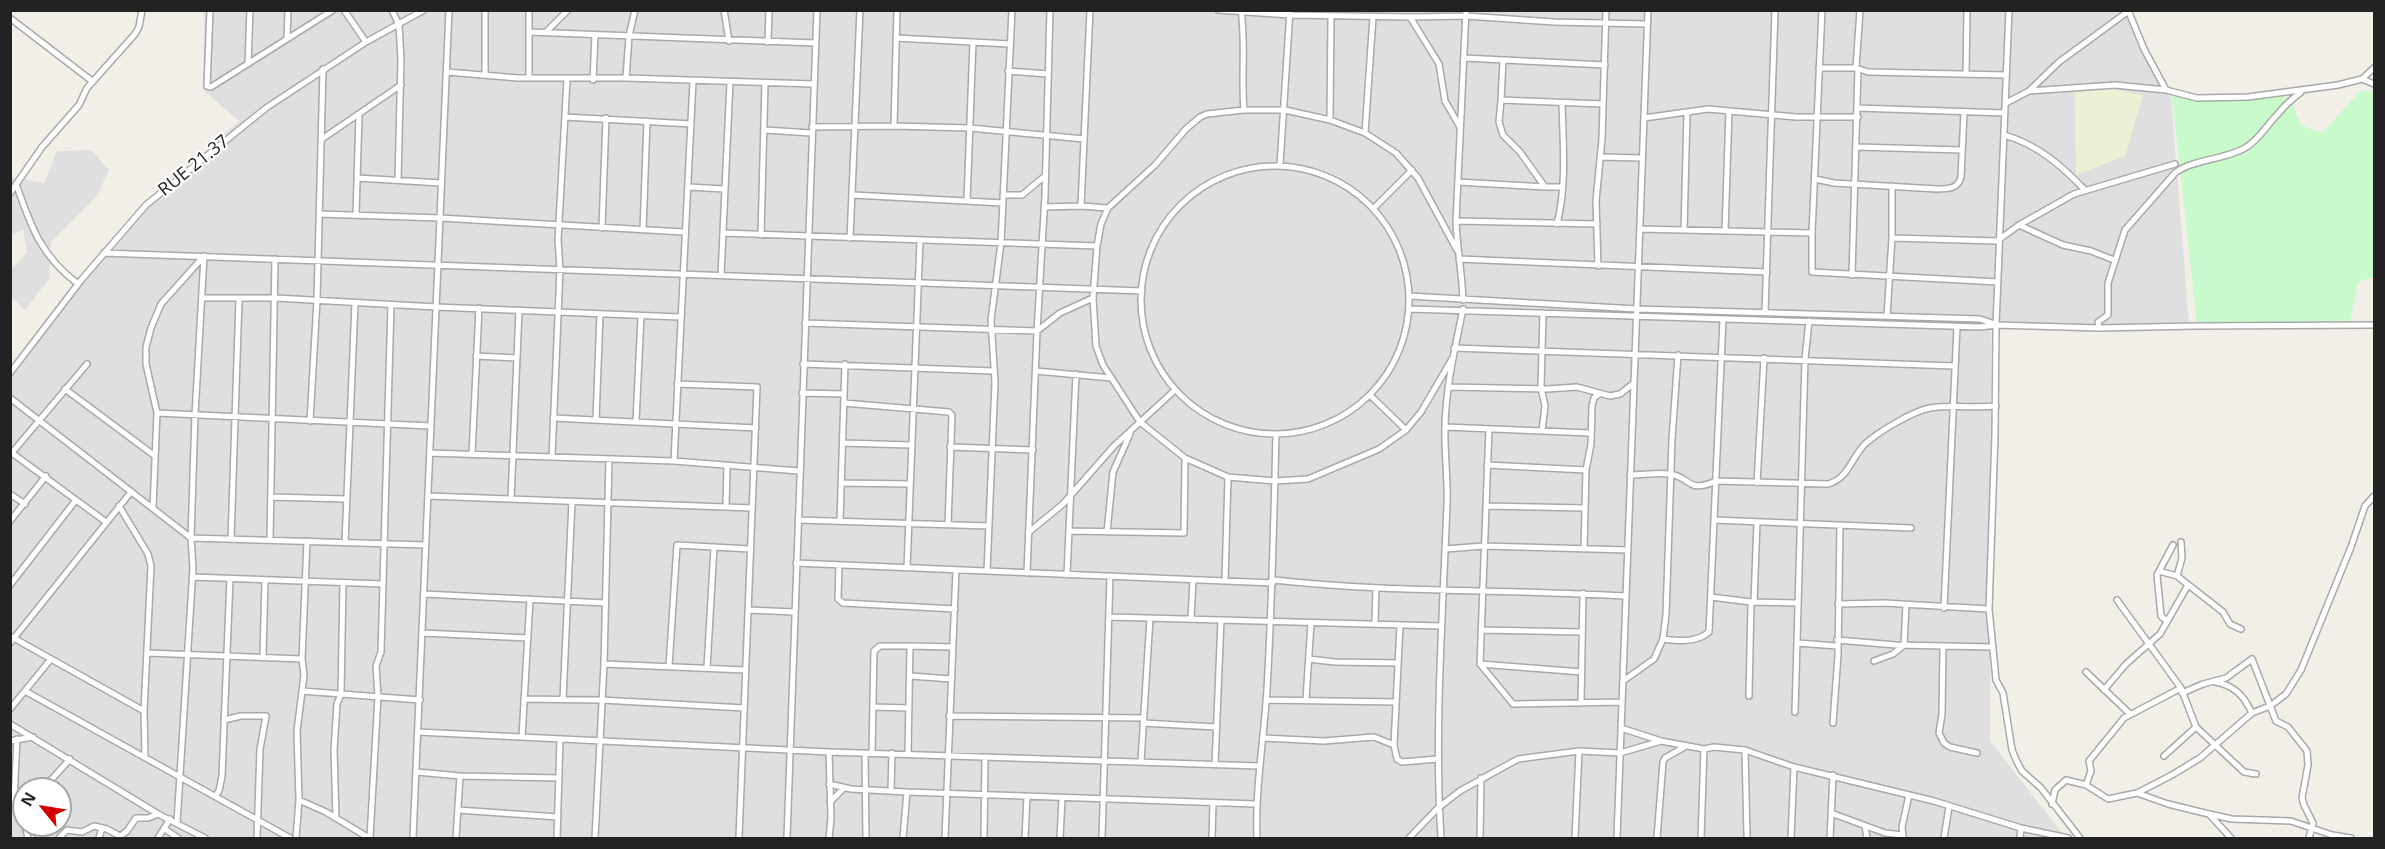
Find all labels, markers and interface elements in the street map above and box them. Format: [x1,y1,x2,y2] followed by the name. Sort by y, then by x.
[154,131,234,201] street label: RUE 21.37
[12,777,72,837] north arrow
[15,788,41,810] text: N

